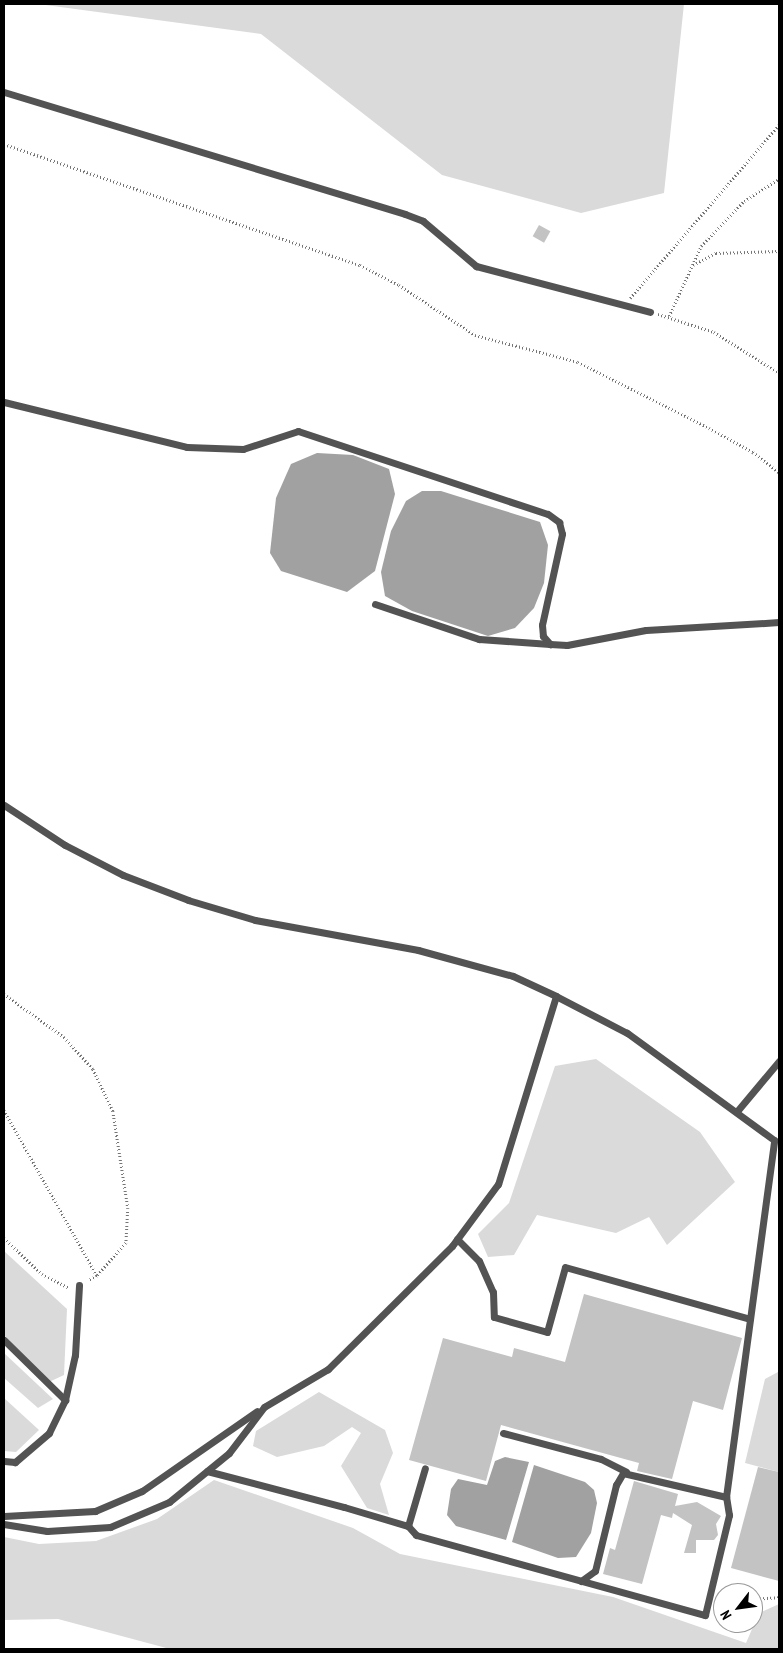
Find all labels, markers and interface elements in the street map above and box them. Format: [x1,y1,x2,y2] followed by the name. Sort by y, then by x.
[713,1583,763,1633] north arrow
[716,1607,736,1623] text: N

